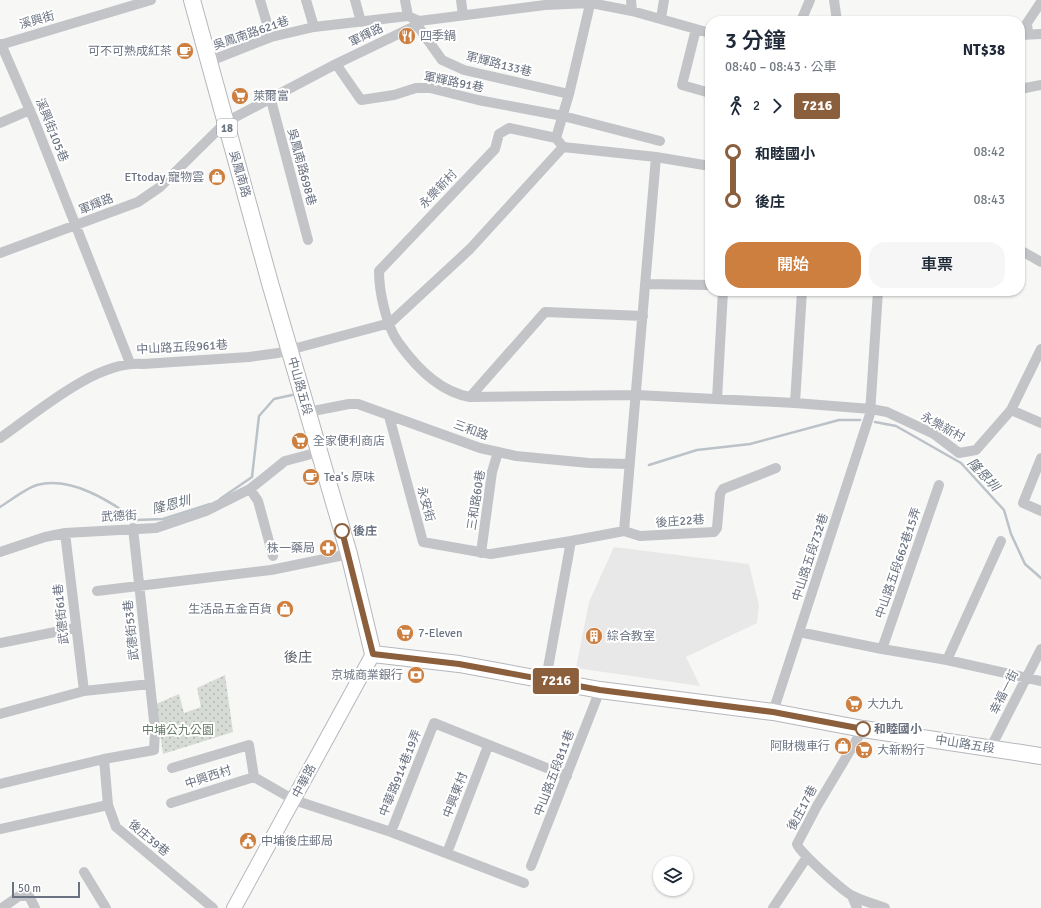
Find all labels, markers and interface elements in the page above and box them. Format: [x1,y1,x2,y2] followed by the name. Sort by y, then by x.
[18,8,57,33] street label: 溪興街
[211,13,291,53] street label: 吳鳳南路621巷
[347,21,386,50] street label: 軍輝路
[397,26,417,46] restaurant icon: 四季鍋
[725,27,786,54] text: 3 分鐘
[420,29,456,44] place label: 四季鍋
[175,41,195,61] cafe icon: 可不可熟成紅茶
[963,41,1005,59] text: NT$38
[88,44,172,59] place label: 可不可熟成紅茶
[464,49,533,80] street label: 軍輝路133巷
[725,59,836,75] text: 08:40 – 08:43 · 公車
[423,69,485,96] street label: 軍輝路91巷
[230,86,250,106] supermarket icon: 萊爾富
[253,89,289,104] place label: 萊爾富
[725,95,747,117] icon: walk
[766,95,788,117] icon: forward
[32,96,71,164] street label: 溪興街105巷
[802,97,832,114] text: 7216
[753,98,760,114] text: 2
[217,119,237,137] road number: 18
[284,127,319,207] street label: 吳鳳南路698巷
[973,144,1005,160] text: 08:42
[755,145,815,163] text: 和睦國小
[226,149,253,199] street label: 吳鳳南路
[416,166,461,212] street label: 永樂新村
[207,167,227,187] shop icon: ETtoday 寵物雲
[124,170,204,185] place label: ETtoday 寵物雲
[77,191,116,218] street label: 軍輝路
[973,192,1005,208] text: 08:43
[755,193,785,211] text: 後庄
[725,242,861,288] button: 開始
[869,242,1005,288] button: 車票
[136,338,228,357] street label: 中山路五段961巷
[284,355,315,417] street label: 中山路五段
[918,409,968,446] street label: 永樂新村
[451,417,490,444] street label: 三和路
[290,431,310,451] supermarket icon: 全家便利商店
[313,434,385,449] place label: 全家便利商店
[964,455,1004,496] water label: 隆恩圳
[301,467,321,487] cafe icon: Tea's 原味
[464,469,489,531] street label: 三和路60巷
[324,470,375,485] place label: Tea's 原味
[414,485,437,523] street label: 永安街
[150,492,194,517] water label: 隆恩圳
[872,506,925,621] street label: 中山路五段662巷15弄
[101,508,137,525] street label: 武德街
[789,511,832,603] street label: 中山路五段732巷
[655,512,705,531] street label: 後庄22巷
[334,523,350,539] marker: 後庄
[353,524,377,539] place label: 後庄
[318,538,338,558] pharmacy icon: 株一藥局
[267,541,315,556] place label: 株一藥局
[51,583,72,645] street label: 武德街61巷
[121,599,142,661] street label: 武德街53巷
[275,599,295,619] shop icon: 生活品五金百貨
[188,602,272,617] place label: 生活品五金百貨
[395,623,415,643] supermarket icon: 7-Eleven
[418,626,463,641] place label: 7-Eleven
[584,626,604,646] building icon: 綜合教室
[607,629,655,644] place label: 綜合教室
[284,649,312,666] district label: 後庄
[406,665,426,685] bank icon: 京城商業銀行
[987,667,1022,717] street label: 幸福一街
[331,668,403,683] place label: 京城商業銀行
[528,668,584,694] line badge: 7216
[541,672,571,689] text: 7216
[844,694,864,714] supermarket icon: 大九九
[867,697,903,712] place label: 大九九
[855,721,871,737] marker: 和睦國小
[874,722,922,737] place label: 和睦國小
[142,723,214,738] park label: 中埔公九公園
[376,728,425,819] street label: 中華路914巷19弄
[531,728,578,819] street label: 中山路五段811巷
[934,732,996,757] street label: 中山路五段
[833,736,853,756] shop icon: 阿財機車行
[770,739,830,754] place label: 阿財機車行
[854,740,874,760] supermarket icon: 大新粉行
[877,743,925,758] place label: 大新粉行
[289,762,320,801] street label: 中華路
[183,763,234,792] street label: 中興西村
[440,769,471,820] street label: 中興東村
[784,783,821,833] street label: 後庄17巷
[125,817,172,860] street label: 後庄39巷
[238,831,258,851] public building icon: 中埔後庄郵局
[261,834,333,849] place label: 中埔後庄郵局
[653,856,693,896] map controls
[653,856,693,896] button: layers
[12,880,80,899] scale bar
[18,882,41,895] text: 50 m

